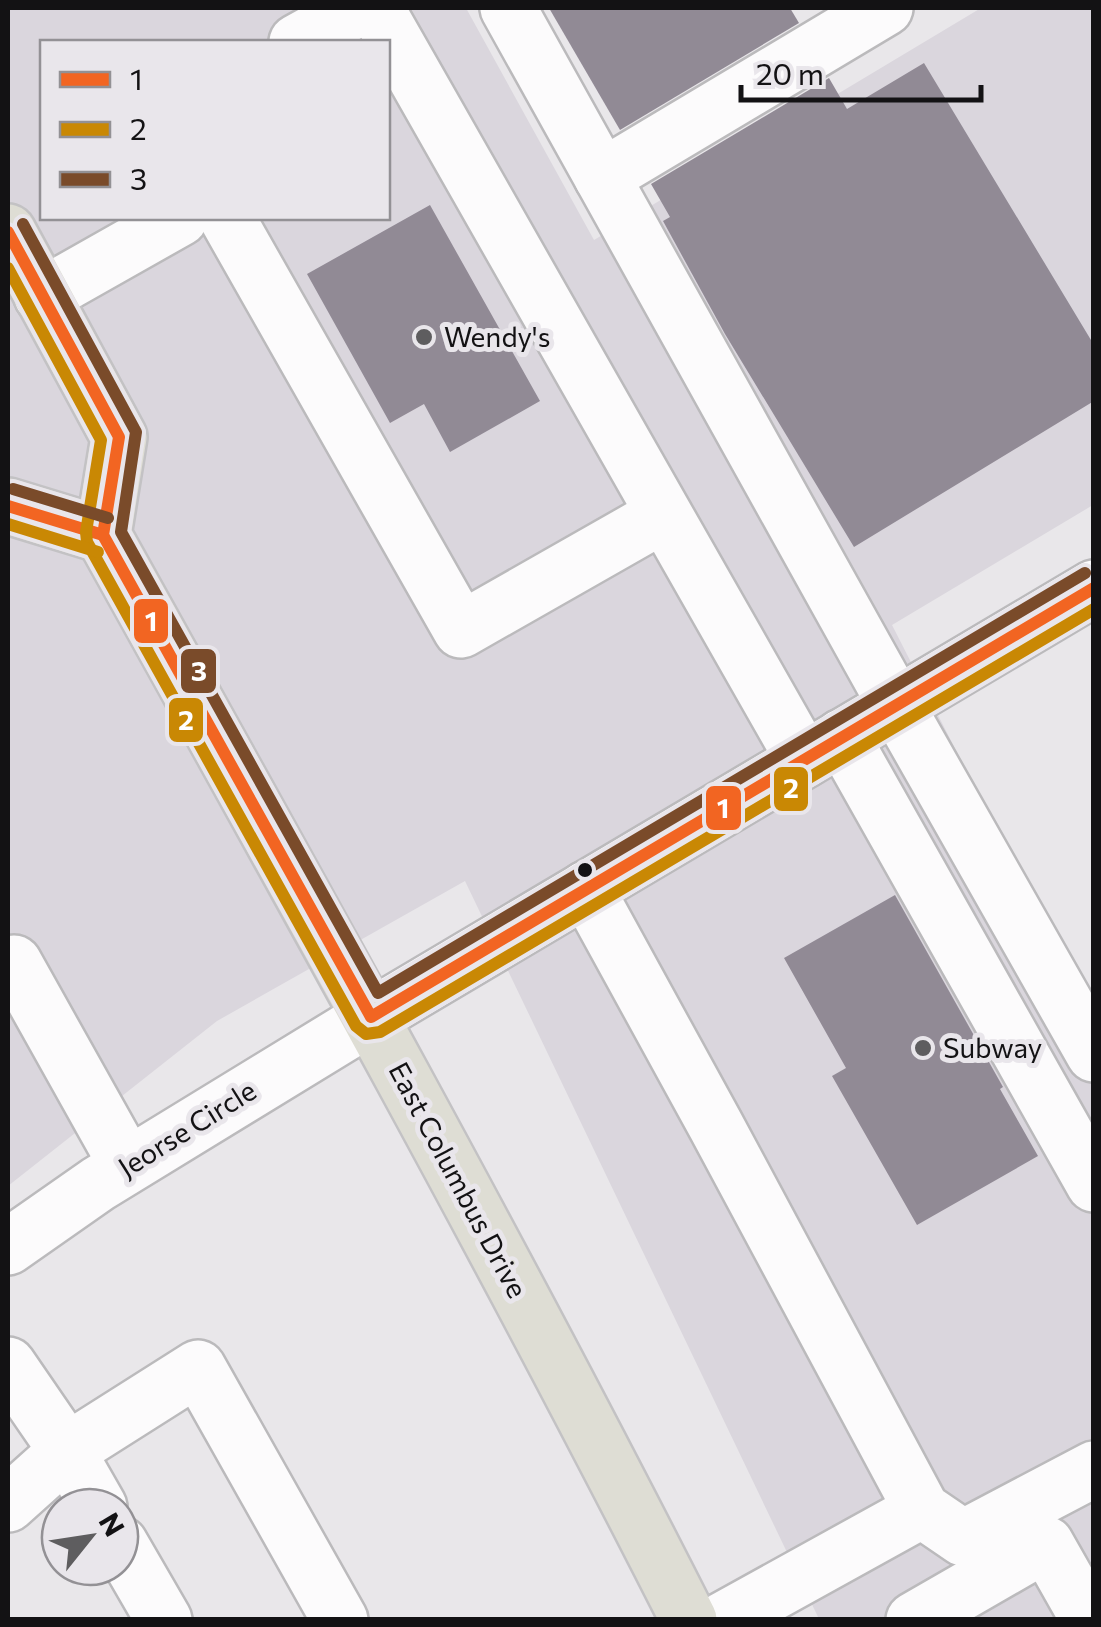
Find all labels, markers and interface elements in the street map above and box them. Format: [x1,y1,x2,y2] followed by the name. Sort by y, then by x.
[40,40,390,220] legend
[741,40,981,102] scale bar
[756,54,824,91] text: 20 m
[130,59,143,96] text: 1
[130,109,147,146] text: 2
[130,159,147,196] text: 3
[444,319,550,353] place label: Wendy's
[413,326,435,348] marker: Wendy's
[132,597,170,645] line badge: 1
[145,603,157,637] text: 1
[179,647,218,695] line badge: 3
[191,653,207,687] text: 3
[167,696,205,744] line badge: 2
[178,702,194,736] text: 2
[772,765,810,813] line badge: 2
[783,770,799,804] text: 2
[704,784,743,832] line badge: 1
[717,790,729,824] text: 1
[575,860,595,880] unlabelled marker
[943,1030,1042,1064] place label: Subway
[912,1037,934,1059] marker: Subway
[382,1056,535,1303] street label: East Columbus Drive
[111,1072,262,1184] street label: Jeorse Circle
[40,1487,140,1587] north arrow
[93,1506,132,1542] text: N

